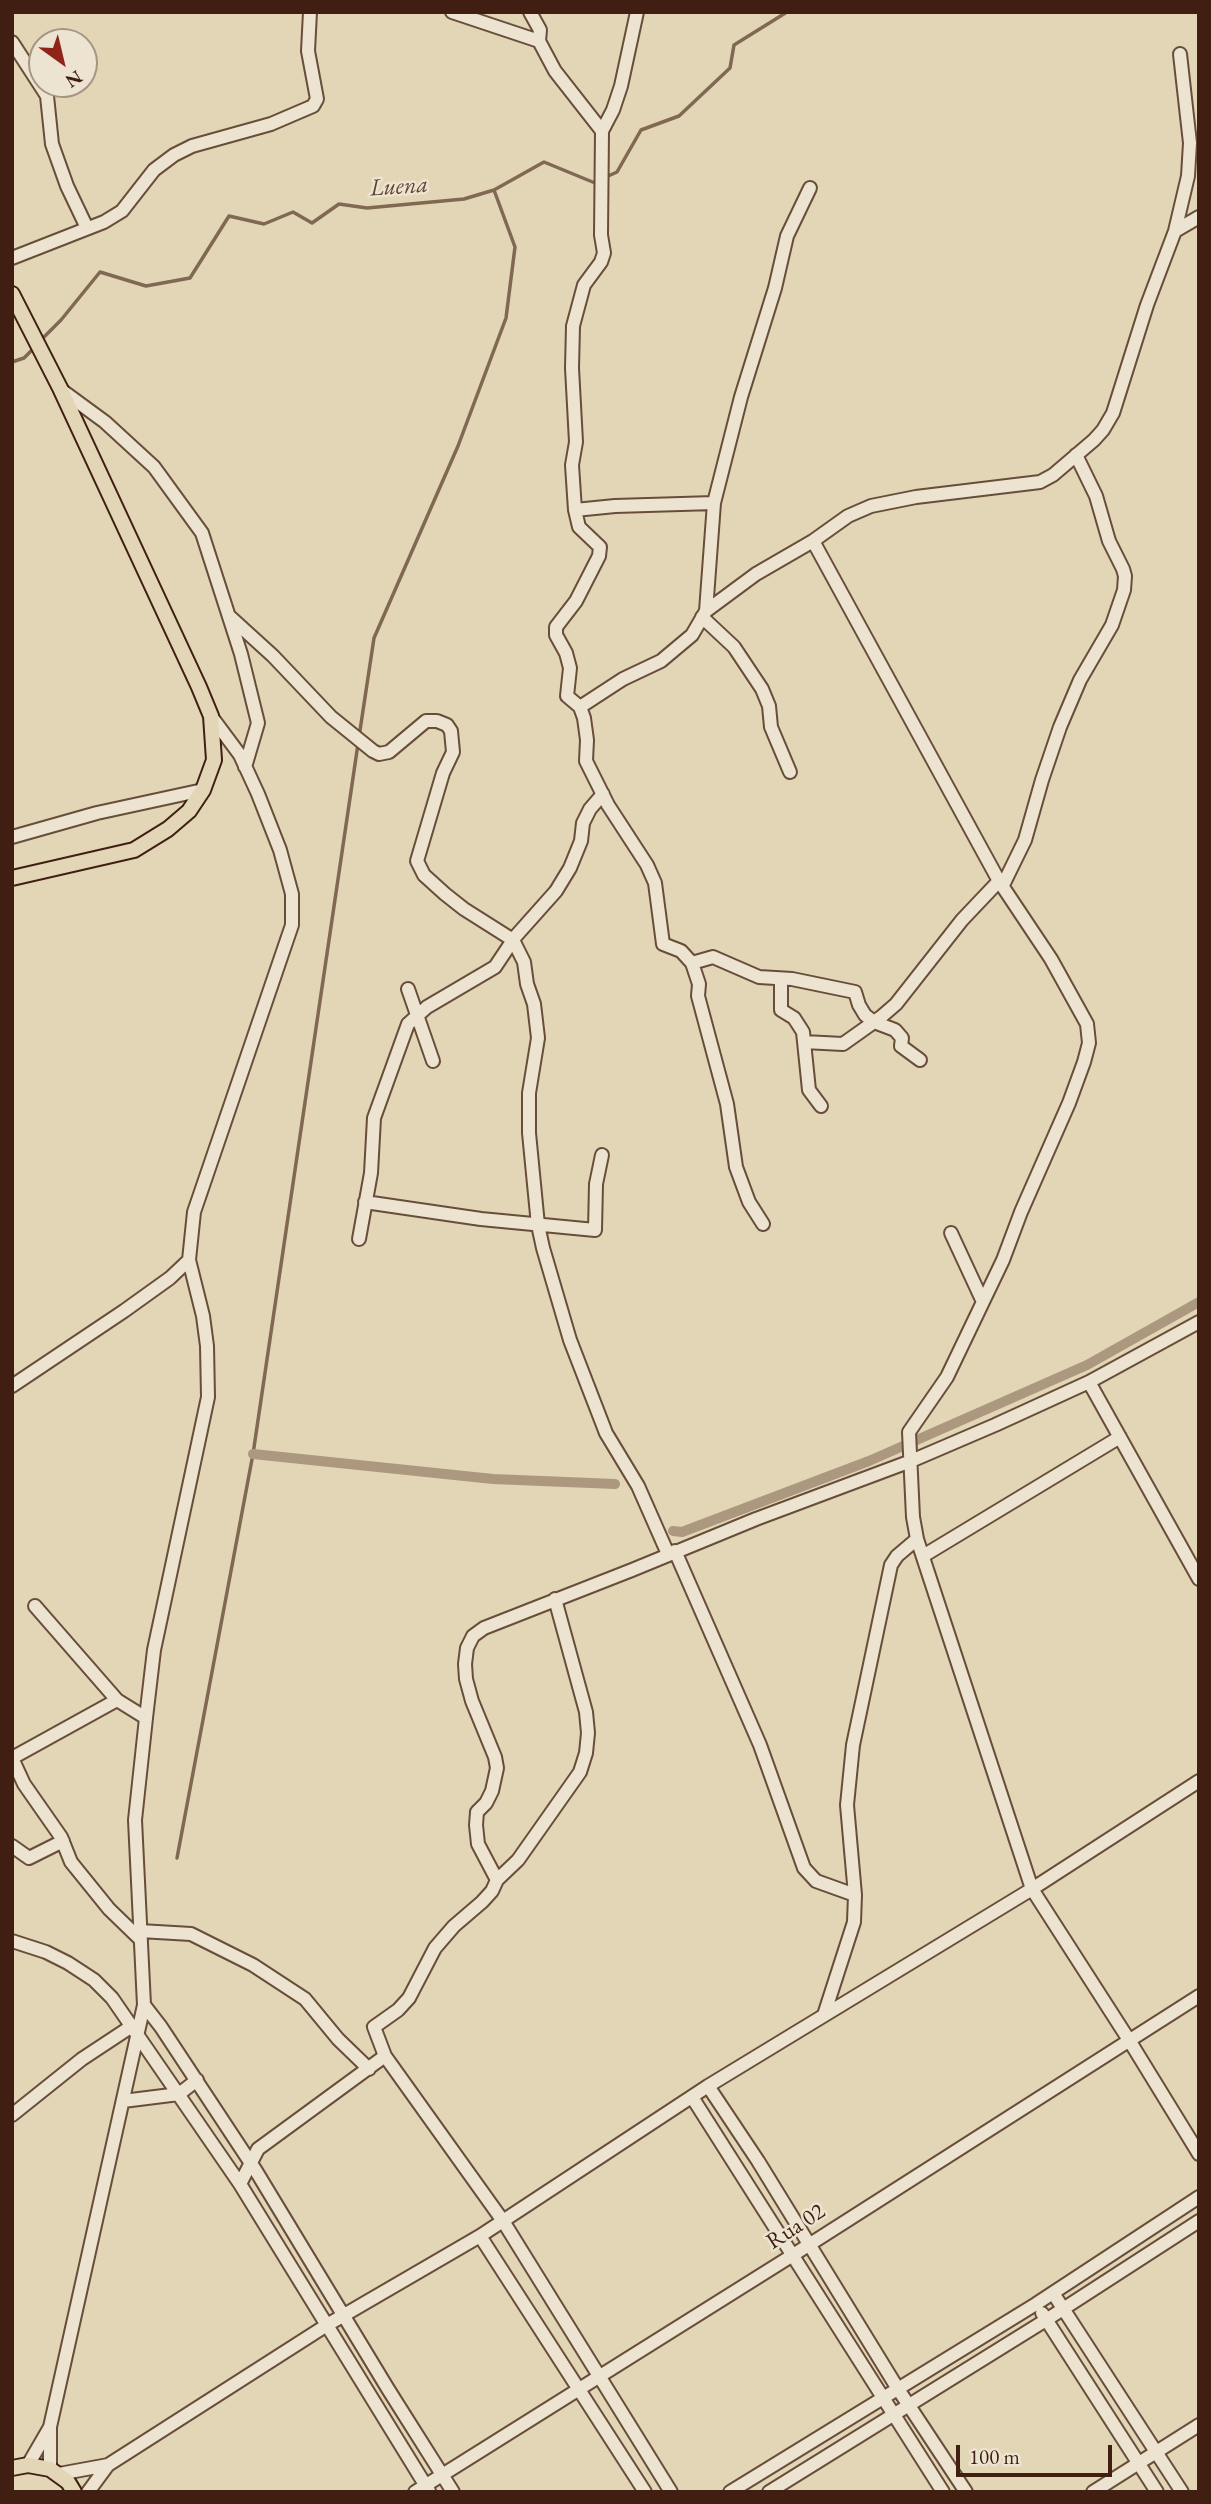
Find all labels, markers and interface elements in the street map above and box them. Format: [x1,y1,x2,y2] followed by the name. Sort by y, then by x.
[28,28,98,98] north arrow
[61,65,87,94] text: N
[369,171,429,203] water label: Luena
[761,2198,831,2256] street label: Rua 02
[959,2430,1115,2474] scale bar
[969,2443,1020,2470] text: 100 m

